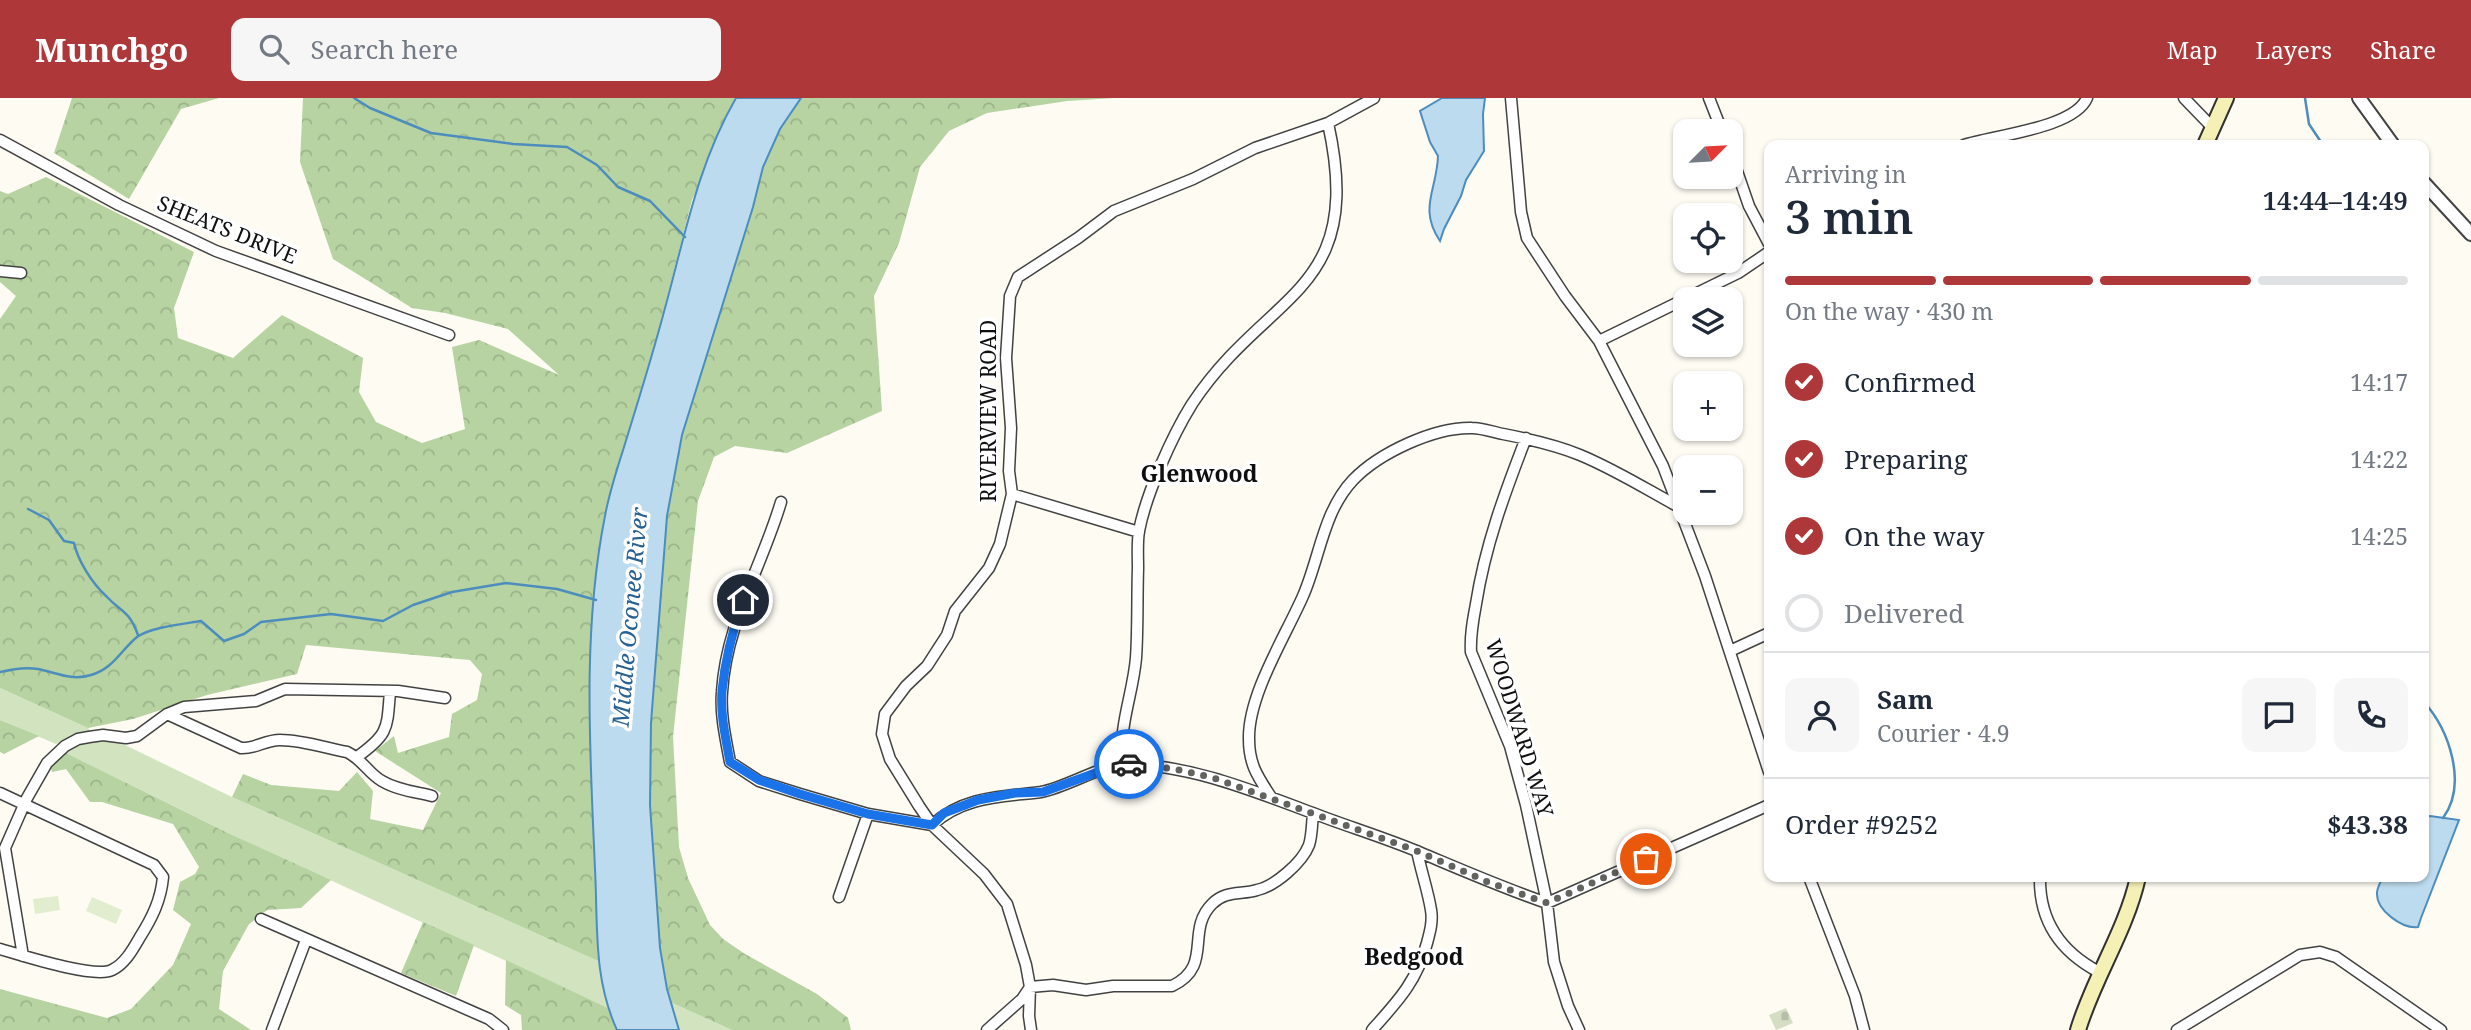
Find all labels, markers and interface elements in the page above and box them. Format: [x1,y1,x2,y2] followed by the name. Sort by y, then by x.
[231,18,721,81] search box
[35,27,189,72] text: Munchgo
[255,30,293,68] icon: search
[311,31,458,67] text: Search here
[2167,33,2218,66] text: Map
[2256,33,2332,66] text: Layers
[2370,33,2436,66] text: Share
[1673,119,1743,189] north arrow
[1673,119,1743,525] map controls
[1785,158,1906,190] text: Arriving in
[2262,182,2408,218] text: 14:44–14:49
[1785,185,1913,247] text: 3 min
[153,188,301,270] street label: SHEATS DRIVE
[1673,203,1743,273] button: locate
[1673,287,1743,357] button: layers
[1785,295,1993,327] text: On the way · 430 m
[974,320,1002,502] street label: RIVERVIEW ROAD
[1785,363,1823,401] icon: check
[1844,364,1976,400] text: Confirmed
[2350,366,2408,398] text: 14:17
[1673,371,1743,441] button: +
[1785,440,1823,478] icon: check
[1844,441,1968,477] text: Preparing
[2350,443,2408,475] text: 14:22
[1673,455,1743,525] button: −
[1140,457,1258,489] district label: Glenwood
[603,506,655,729] water label: Middle Oconee River
[1785,517,1823,555] icon: check
[1844,518,1984,554] text: On the way
[2350,520,2408,552] text: 14:25
[713,570,773,630] pin
[724,581,762,619] icon: home
[1844,595,1964,631] text: Delivered
[1480,635,1561,821] street label: WOODWARD WAY
[1785,678,1859,752] button: person
[2242,678,2316,752] button: chat
[2334,678,2408,752] button: phone
[1877,681,1933,717] text: Sam
[1877,717,2010,749] text: Courier · 4.9
[1094,729,1164,799] courier
[1110,745,1148,783] icon: car
[1785,806,1938,842] text: Order #9252
[2327,806,2408,842] text: $43.38
[1616,829,1676,889] pin
[1627,840,1665,878] icon: bag
[1364,940,1464,972] district label: Bedgood

